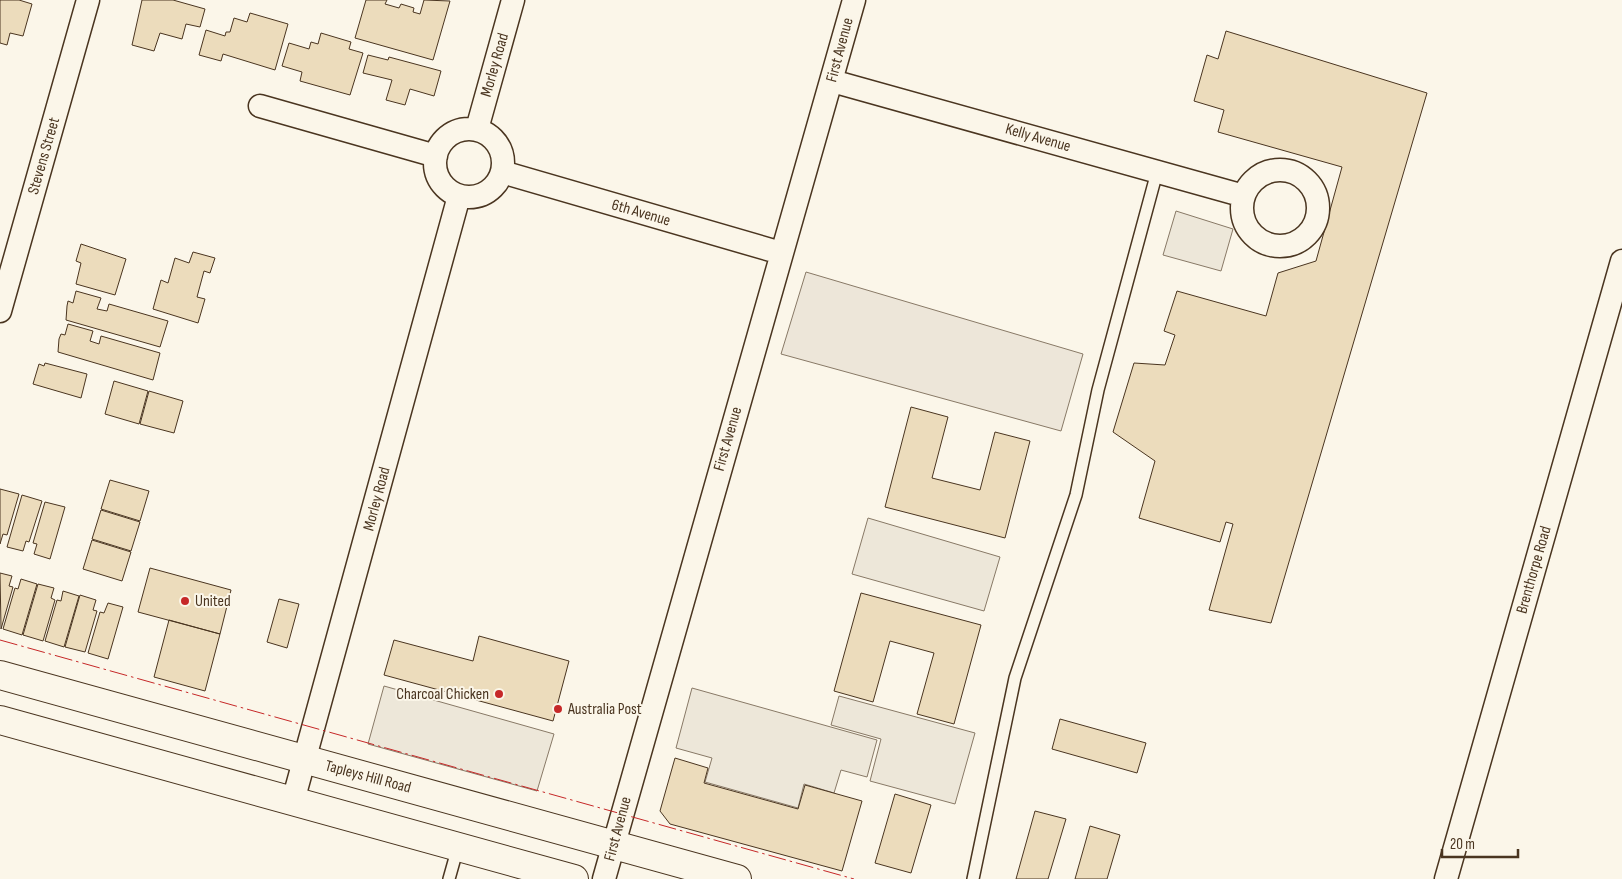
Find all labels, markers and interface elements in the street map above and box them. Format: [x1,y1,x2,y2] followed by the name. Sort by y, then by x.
[822,16,858,84] street label: First Avenue
[477,31,513,99] street label: Morley Road
[24,115,64,197] street label: Stevens Street
[1003,120,1073,156] street label: Kelly Avenue
[609,196,673,230] street label: 6th Avenue
[710,405,746,473] street label: First Avenue
[359,465,395,533] street label: Morley Road
[1512,524,1556,616] street label: Brenthorpe Road
[195,592,231,611] place label: United
[179,595,191,607] marker: United
[396,685,489,704] place label: Charcoal Chicken
[493,688,505,700] marker: Charcoal Chicken
[567,700,642,719] place label: Australia Post
[552,703,564,715] marker: Australia Post
[323,756,413,798] street label: Tapleys Hill Road
[600,795,636,863] street label: First Avenue
[1442,826,1518,858] scale bar
[1450,835,1475,854] text: 20 m

